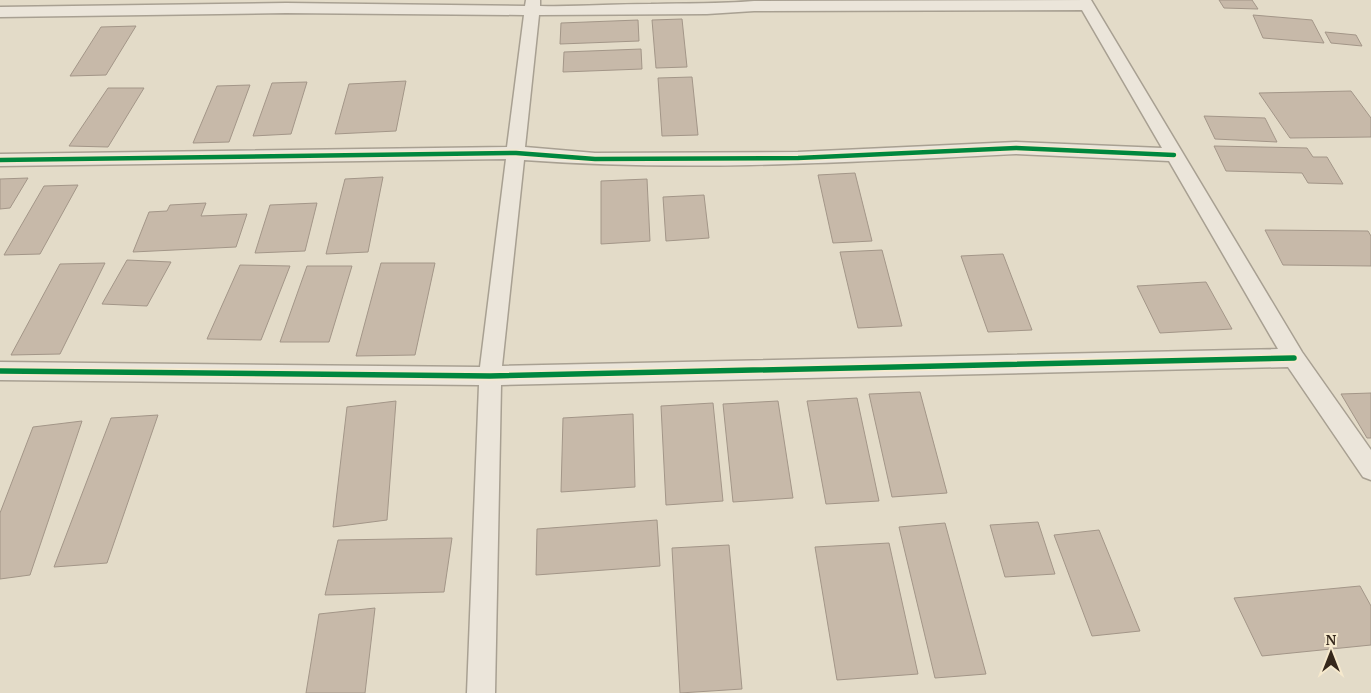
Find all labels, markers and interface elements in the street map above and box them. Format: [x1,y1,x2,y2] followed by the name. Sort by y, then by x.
[1306,628,1356,678] north arrow
[1326,630,1337,649] text: N

